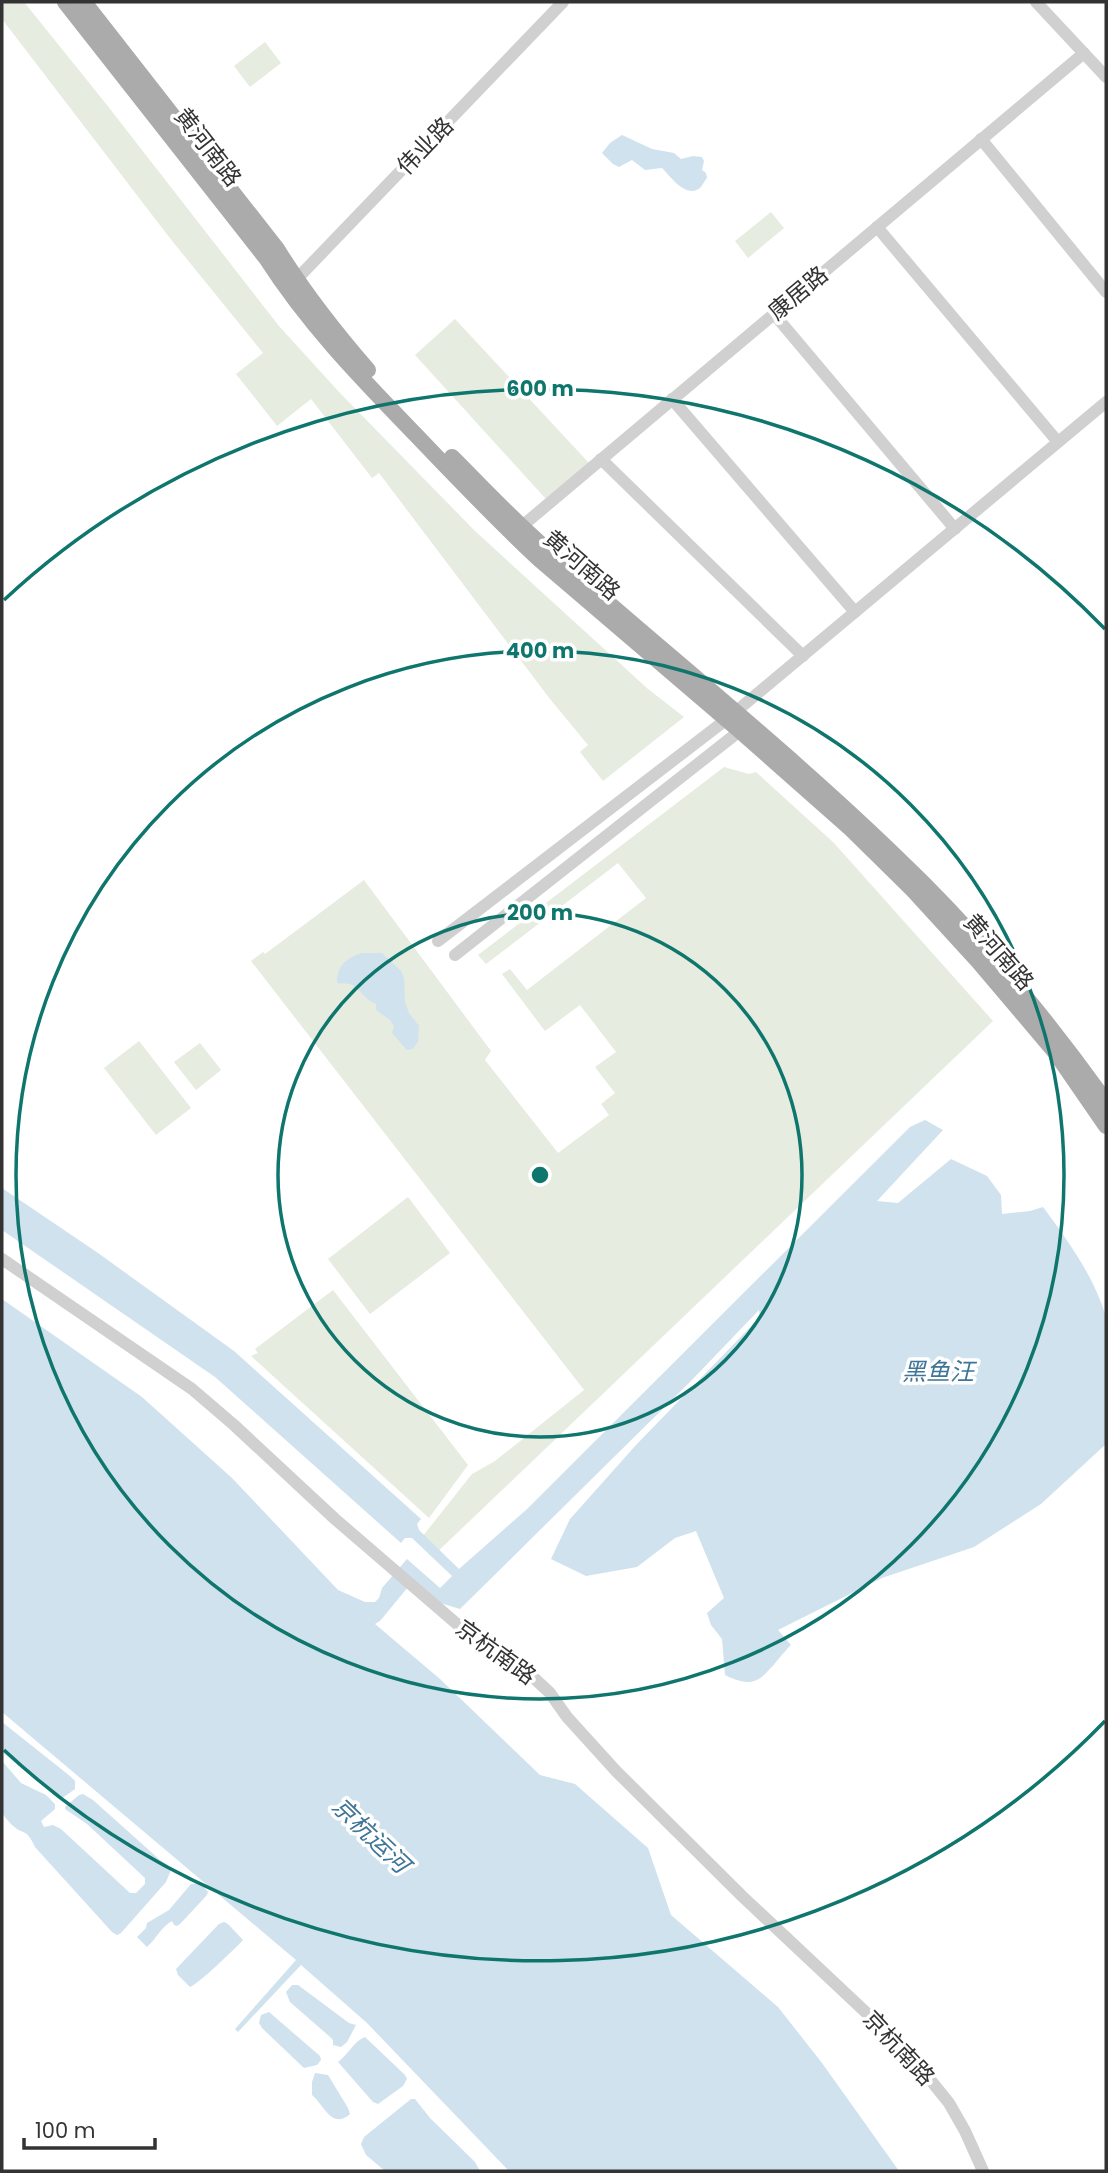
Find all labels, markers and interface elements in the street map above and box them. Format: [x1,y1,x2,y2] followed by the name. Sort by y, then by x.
[167,101,249,193] street label: 黄河南路
[390,110,460,182] street label: 伟业路
[761,259,835,327] street label: 康居路
[506,374,574,403] text: 600 m
[537,523,627,607] street label: 黄河南路
[506,636,574,665] text: 400 m
[507,898,573,927] text: 200 m
[957,907,1041,997] street label: 黄河南路
[528,1163,552,1187] centre of rings
[902,1355,978,1388] water label: 黑鱼汪
[449,1612,543,1692] street label: 京杭南路
[325,1790,420,1883] water label: 京杭运河
[856,2003,942,2093] street label: 京杭南路
[24,2106,156,2150] scale bar
[35,2116,95,2145] text: 100 m

